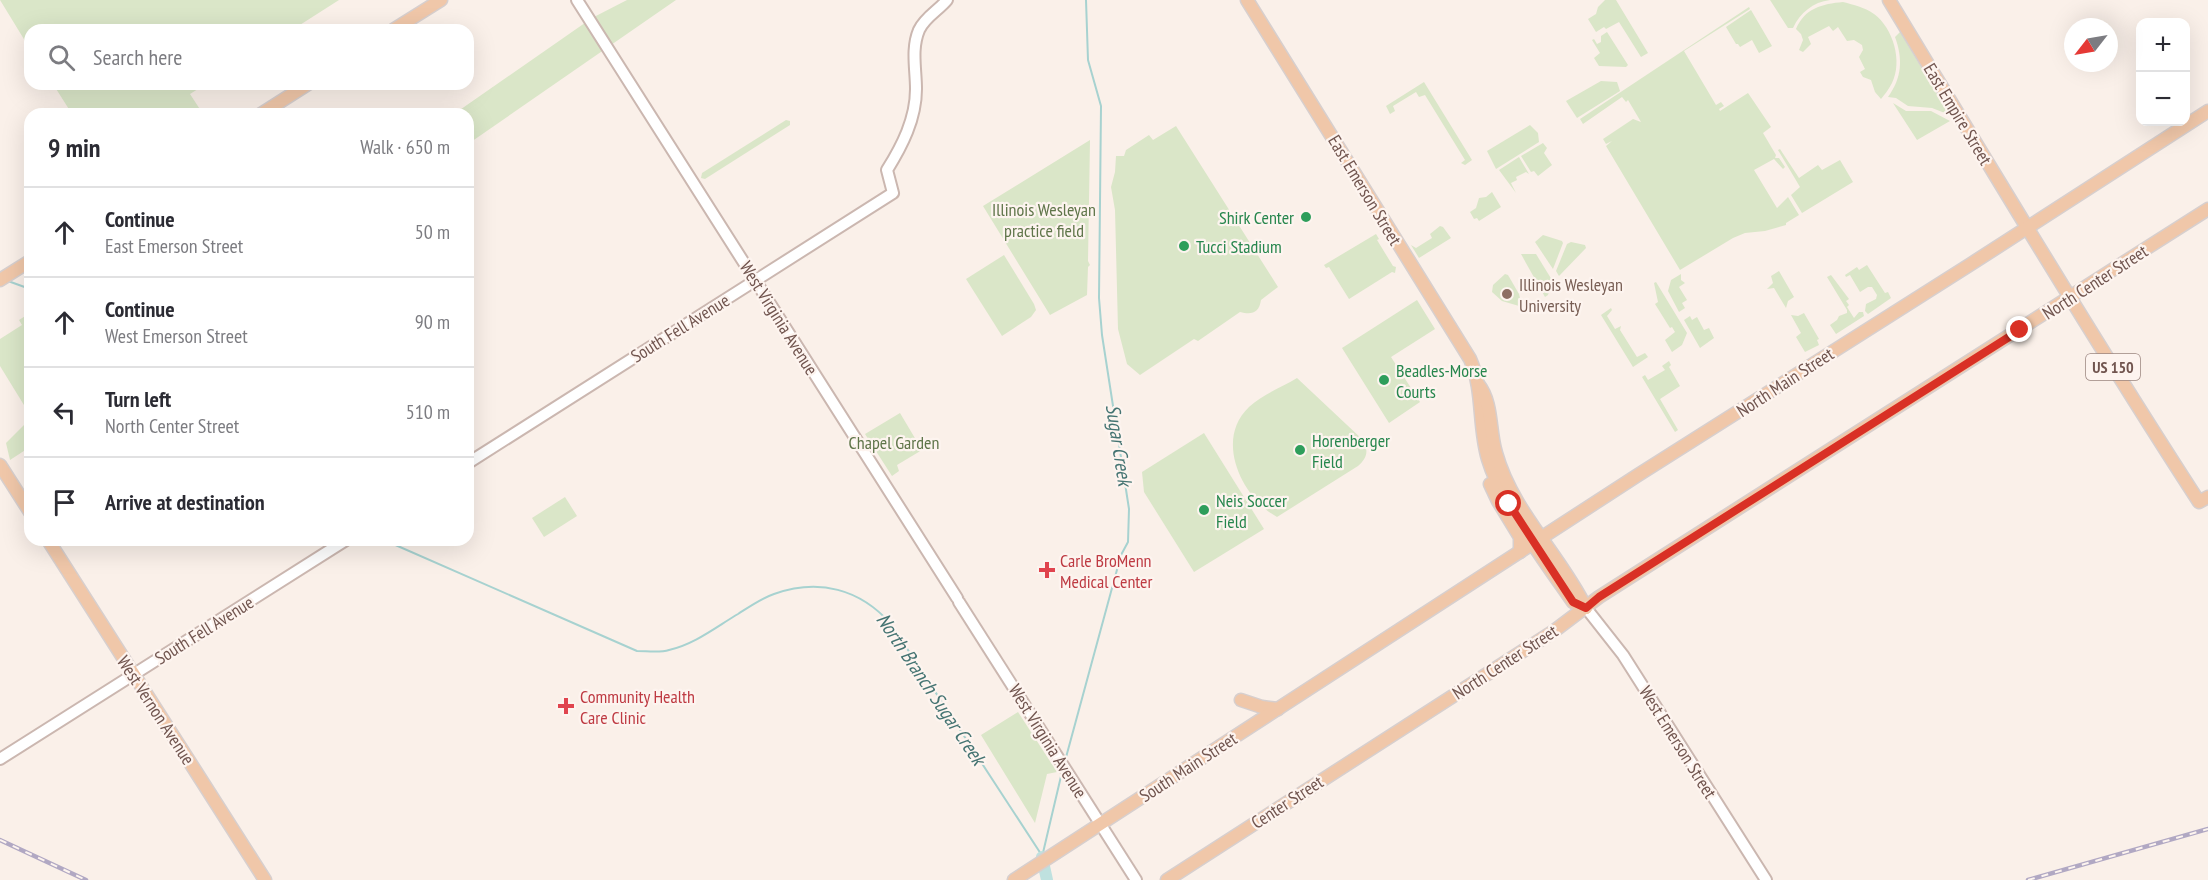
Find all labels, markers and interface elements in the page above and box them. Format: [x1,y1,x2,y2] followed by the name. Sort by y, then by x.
[2064,18,2118,72] north arrow
[2136,18,2190,126] map controls
[2136,18,2190,72] button: +
[24,24,474,90] search box
[45,41,78,74] icon: search
[93,43,182,71] text: Search here
[1919,59,1997,169] street label: East Empire Street
[2136,72,2190,126] button: −
[48,131,101,164] text: 9 min
[1323,131,1407,249] street label: East Emerson Street
[360,134,450,160] text: Walk · 650 m
[992,198,1096,242] park label: Illinois Wesleyan practice field
[105,205,175,233] text: Continue
[1219,206,1294,229] place label: Shirk Center
[1299,210,1313,224] marker: Shirk Center
[48,216,81,249] icon: ahead
[415,219,450,245] text: 50 m
[105,233,243,259] text: East Emerson Street
[1196,235,1282,258] place label: Tucci Stadium
[1177,239,1191,253] marker: Tucci Stadium
[2038,239,2152,325] street label: North Center Street
[735,257,823,379] street label: West Virginia Avenue
[1519,273,1623,317] place label: Illinois Wesleyan University
[1500,287,1514,301] marker: Illinois Wesleyan University
[626,289,734,367] street label: South Fell Avenue
[105,295,175,323] text: Continue
[48,306,81,339] icon: ahead
[415,309,450,335] text: 90 m
[2006,316,2032,342] route end
[105,323,248,349] text: West Emerson Street
[1732,342,1838,422] street label: North Main Street
[2086,354,2140,380] road number: US 150
[1396,359,1488,403] place label: Beadles-Morse Courts
[1377,373,1391,387] marker: Beadles-Morse Courts
[105,385,171,413] text: Turn left
[48,396,81,429] icon: left
[406,399,450,425] text: 510 m
[1100,402,1139,490] water label: Sugar Creek
[105,413,239,439] text: North Center Street
[1312,429,1390,473] place label: Horenberger Field
[849,431,939,454] park label: Chapel Garden
[1293,443,1307,457] marker: Horenberger Field
[48,486,81,519] icon: arrive
[105,488,265,516] text: Arrive at destination
[1216,489,1287,533] place label: Neis Soccer Field
[1495,490,1521,516] route start
[1197,503,1211,517] marker: Neis Soccer Field
[1060,549,1153,593] place label: Carle BroMenn Medical Center
[1038,561,1056,579] marker: Carle BroMenn Medical Center
[150,591,258,669] street label: South Fell Avenue
[870,608,993,772] water label: North Branch Sugar Creek
[1448,619,1562,705] street label: North Center Street
[112,651,200,769] street label: West Vernon Avenue
[1004,680,1092,802] street label: West Virginia Avenue
[1634,681,1722,803] street label: West Emerson Street
[580,685,695,729] place label: Community Health Care Clinic
[557,697,575,715] marker: Community Health Care Clinic
[1135,727,1241,807] street label: South Main Street
[1247,770,1327,834] street label: Center Street

